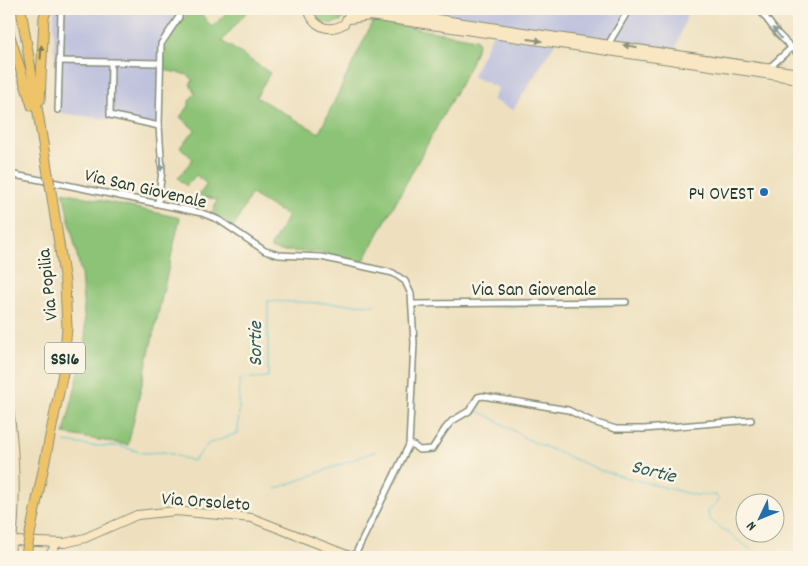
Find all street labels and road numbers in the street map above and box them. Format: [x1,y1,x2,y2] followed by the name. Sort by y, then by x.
[81,163,209,218] street label: Via San Giovenale
[32,246,67,322] street label: Via Popilia
[472,278,596,305] street label: Via San Giovenale
[45,342,85,373] road number: SS16
[161,487,251,520] street label: Via Orsoleto

